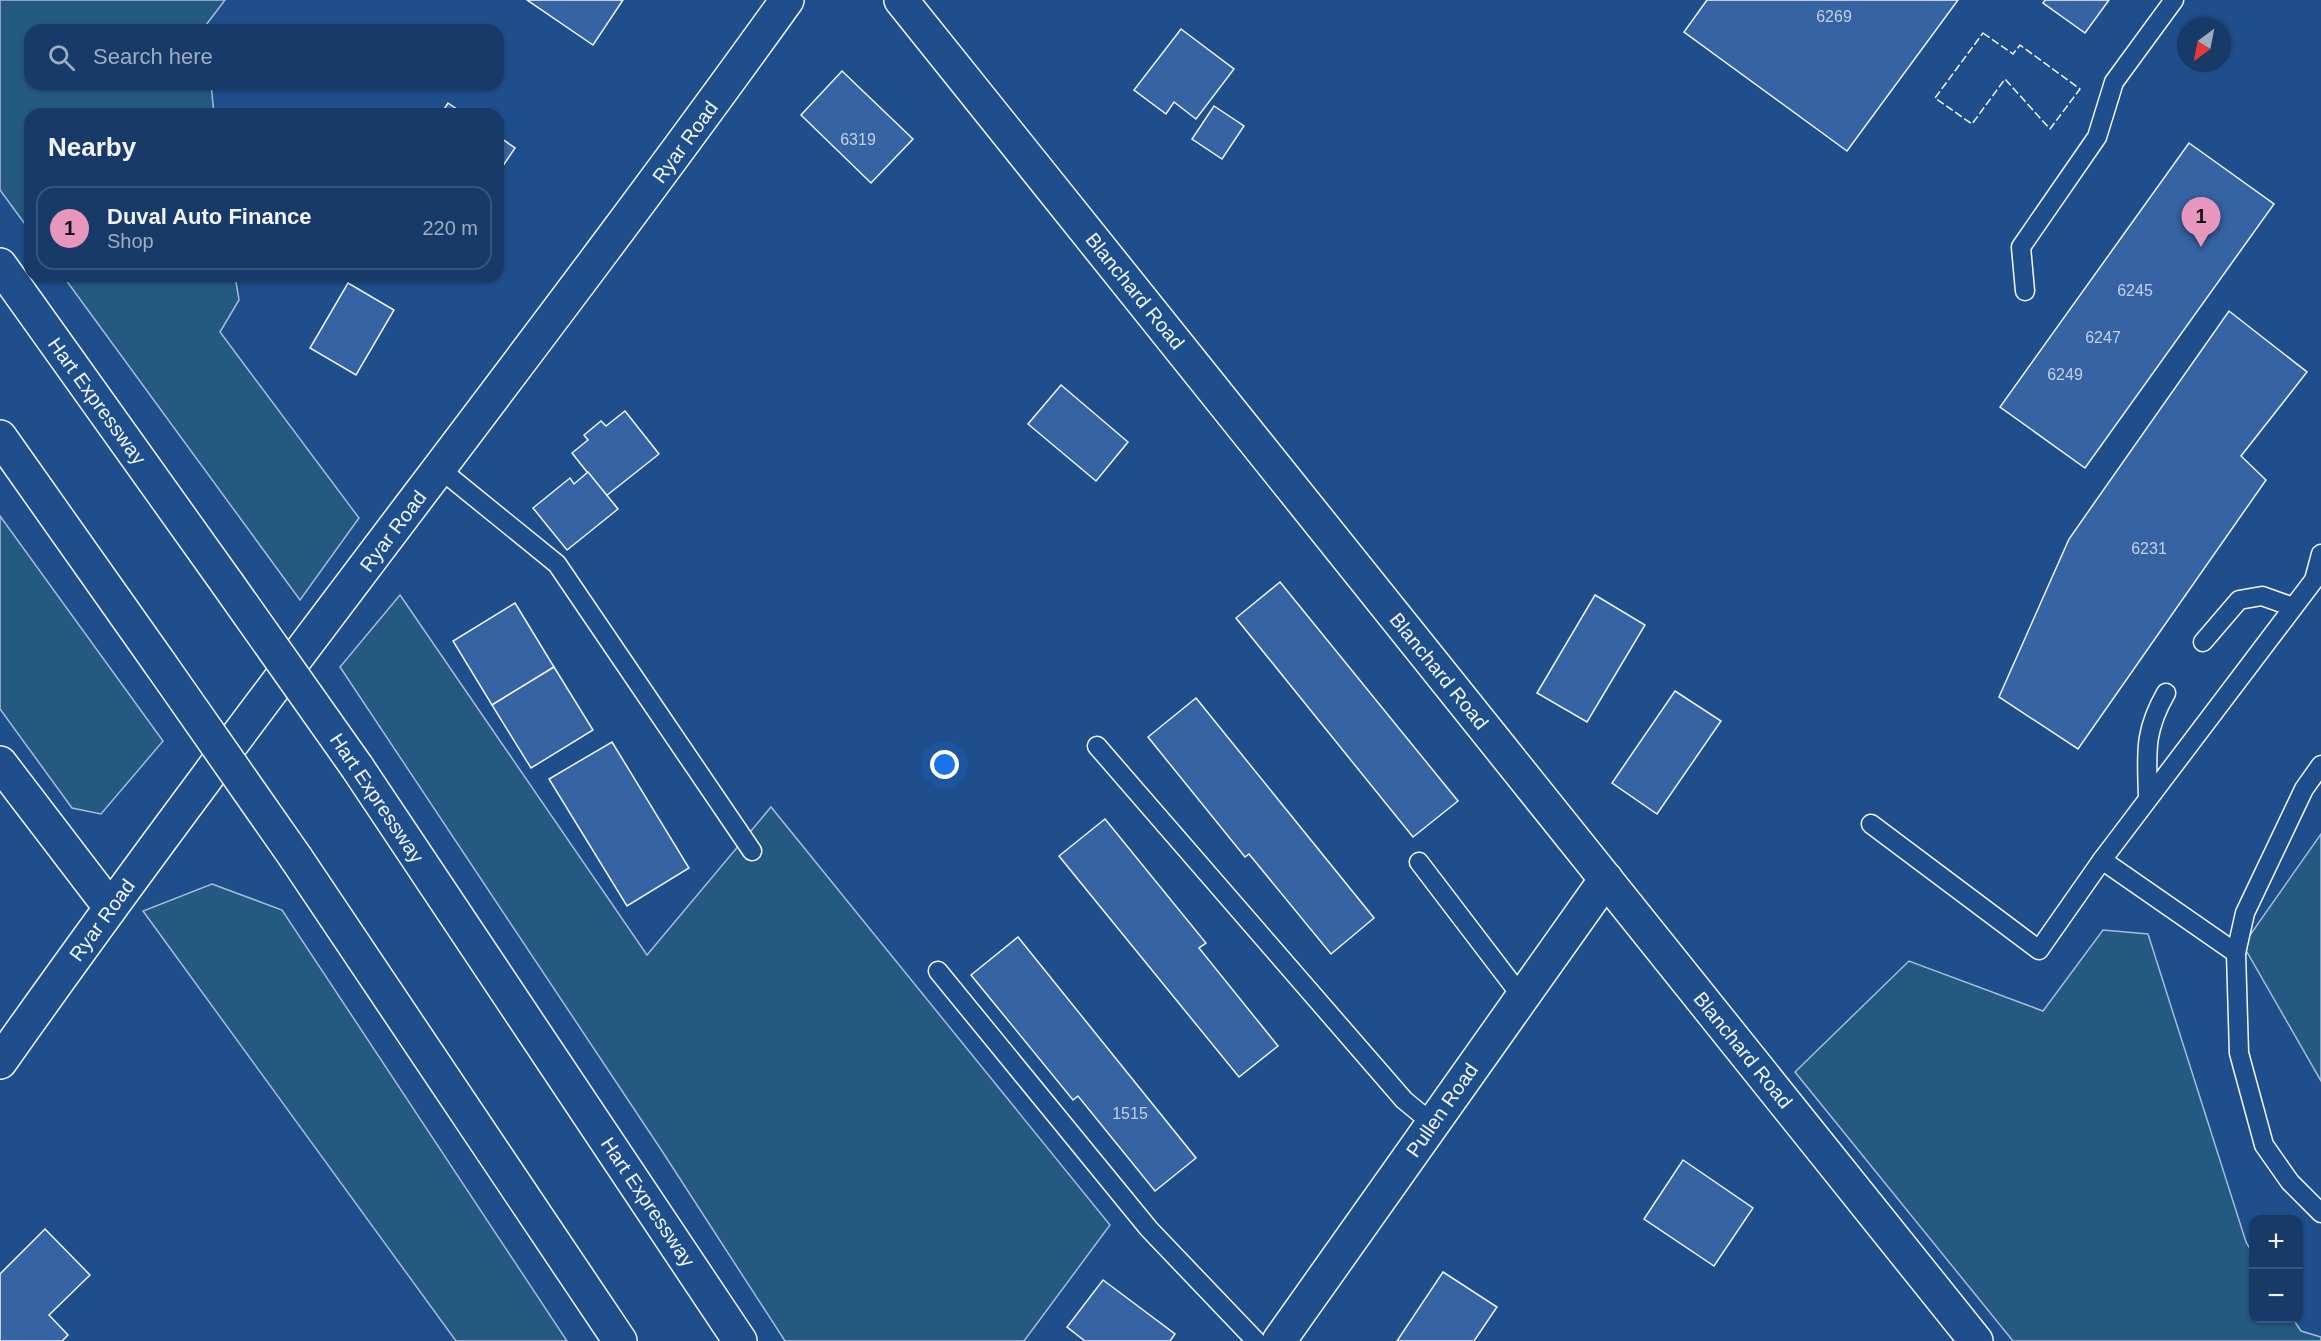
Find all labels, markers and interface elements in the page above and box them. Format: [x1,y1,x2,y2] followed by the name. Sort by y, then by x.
[1816,8,1852,25] house number: 6269
[2177,18,2231,72] north arrow
[24,24,504,90] search box
[45,41,78,74] icon: search
[93,44,213,69] text: Search here
[648,97,722,187] street label: Ryar Road
[840,131,876,148] house number: 6319
[48,132,136,162] text: Nearby
[2182,198,2220,247] pin: 1
[107,204,312,229] text: Duval Auto Finance
[64,217,75,239] text: 1
[422,217,478,239] text: 220 m
[1081,228,1189,354] street label: Blanchard Road
[107,230,154,252] text: Shop
[2117,282,2153,299] house number: 6245
[2085,329,2121,346] house number: 6247
[44,333,150,469] street label: Hart Expressway
[2047,366,2083,383] house number: 6249
[355,486,431,576] street label: Ryar Road
[2131,540,2167,557] house number: 6231
[1385,608,1493,734] street label: Blanchard Road
[326,729,428,867] street label: Hart Expressway
[930,750,959,779] your location
[65,875,139,965] street label: Ryar Road
[1689,987,1797,1113] street label: Blanchard Road
[1402,1059,1482,1161] street label: Pullen Road
[1112,1105,1148,1122] house number: 1515
[597,1133,699,1271] street label: Hart Expressway
[2249,1215,2303,1323] map controls
[2249,1215,2303,1269] button: +
[2249,1269,2303,1323] button: −

